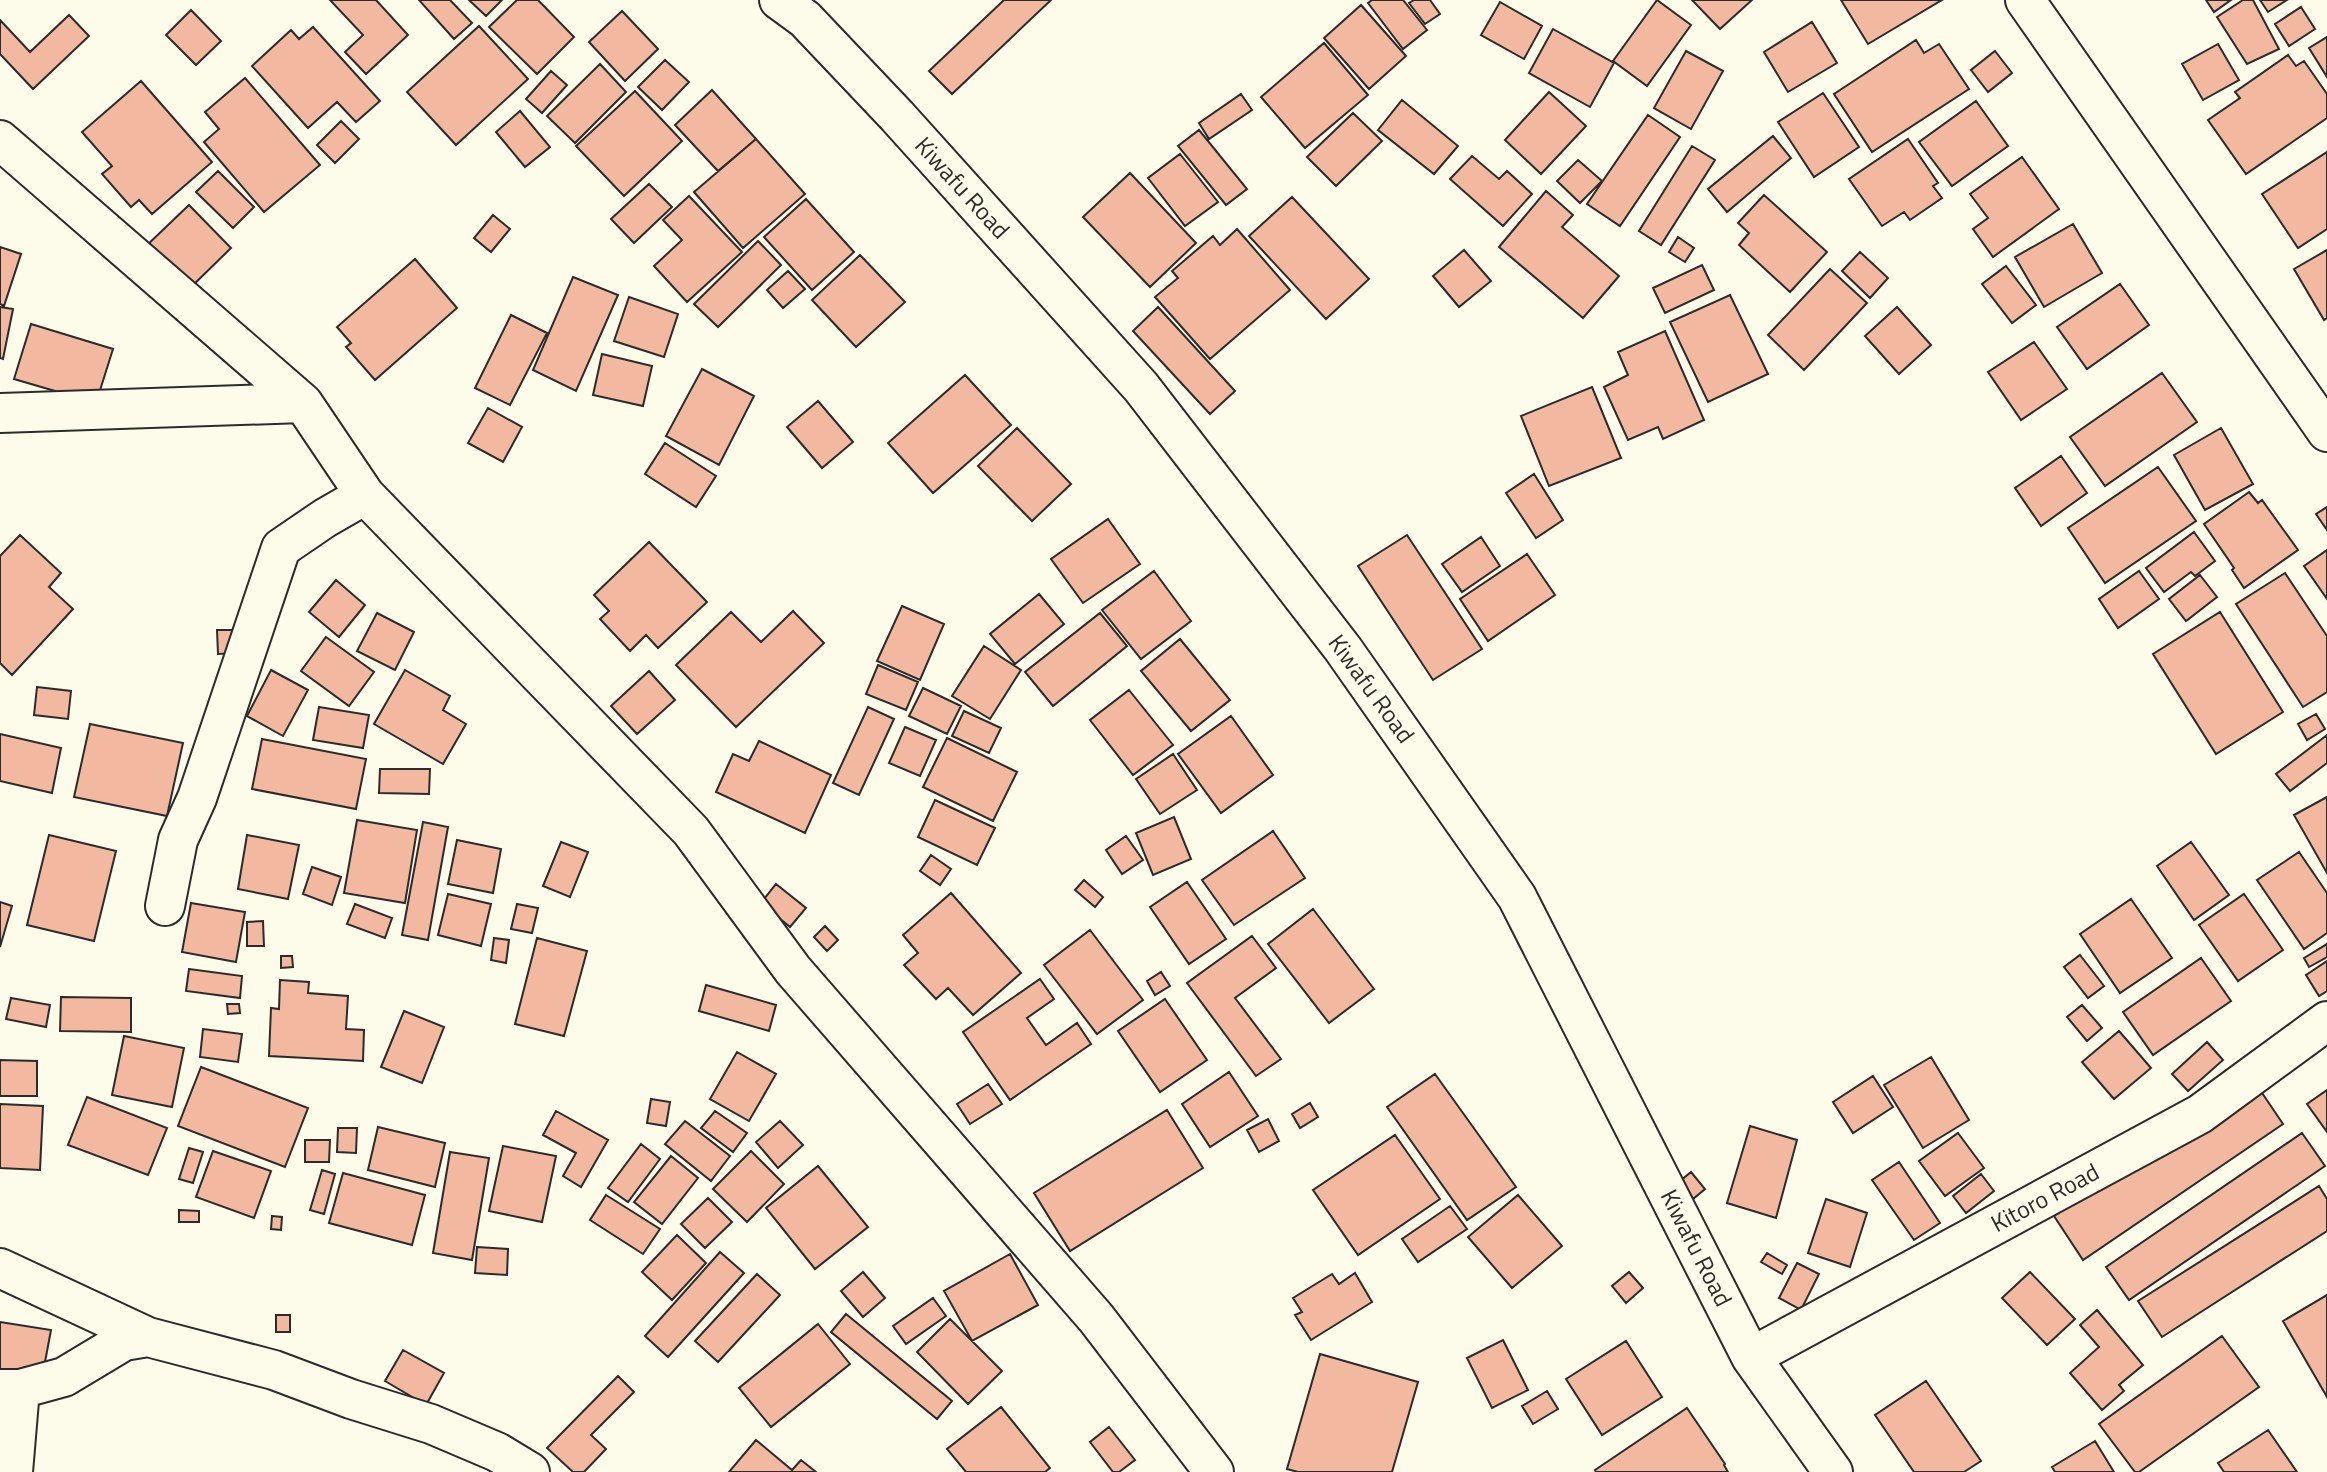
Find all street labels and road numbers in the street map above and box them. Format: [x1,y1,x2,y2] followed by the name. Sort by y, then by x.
[907,128,1019,247] street label: Kiwafu Road
[1320,626,1424,750] street label: Kiwafu Road
[1984,1154,2105,1241] street label: Kitoro Road
[1652,1183,1742,1312] street label: Kiwafu Road

